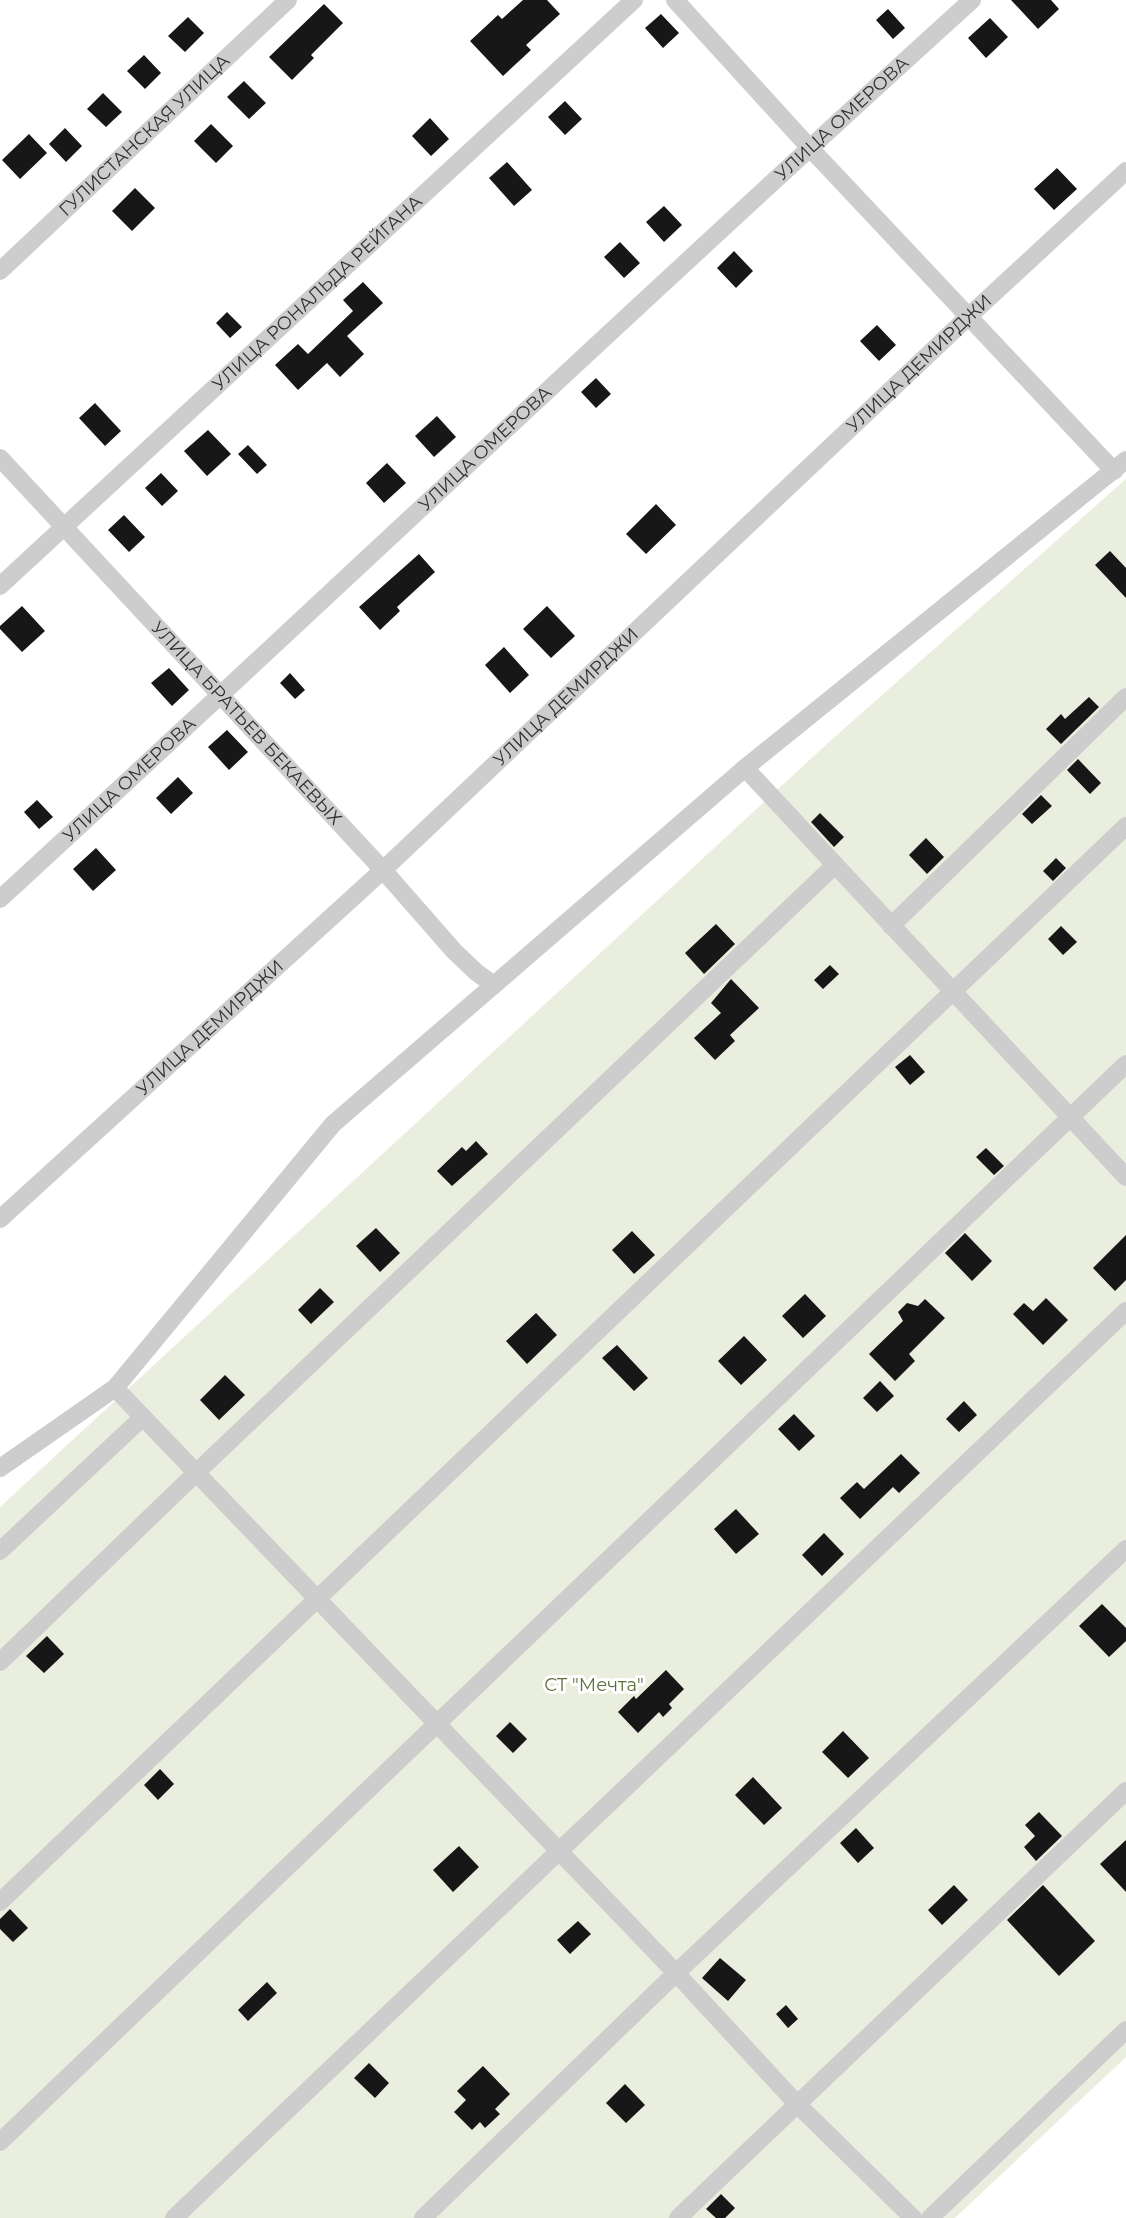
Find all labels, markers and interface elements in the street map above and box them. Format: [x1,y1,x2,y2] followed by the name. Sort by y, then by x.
[54,49,235,221] street label: ГУЛИСТАНСКАЯ УЛИЦА
[771,52,914,185] street label: УЛИЦА ОМЕРОВА
[208,190,427,395] street label: УЛИЦА РОНАЛЬДА РЕЙГАНА
[842,290,996,437] street label: УЛИЦА ДЕМИРДЖИ
[414,381,556,516] street label: УЛИЦА ОМЕРОВА
[147,617,347,830] street label: УЛИЦА БРАТЬЕВ БЕКАЕВЫХ
[489,623,643,771] street label: УЛИЦА ДЕМИРДЖИ
[58,712,201,847] street label: УЛИЦА ОМЕРОВА
[132,955,288,1100] street label: УЛИЦА ДЕМИРДЖИ
[544,1674,644,1696] park label: СТ "Мечта"

